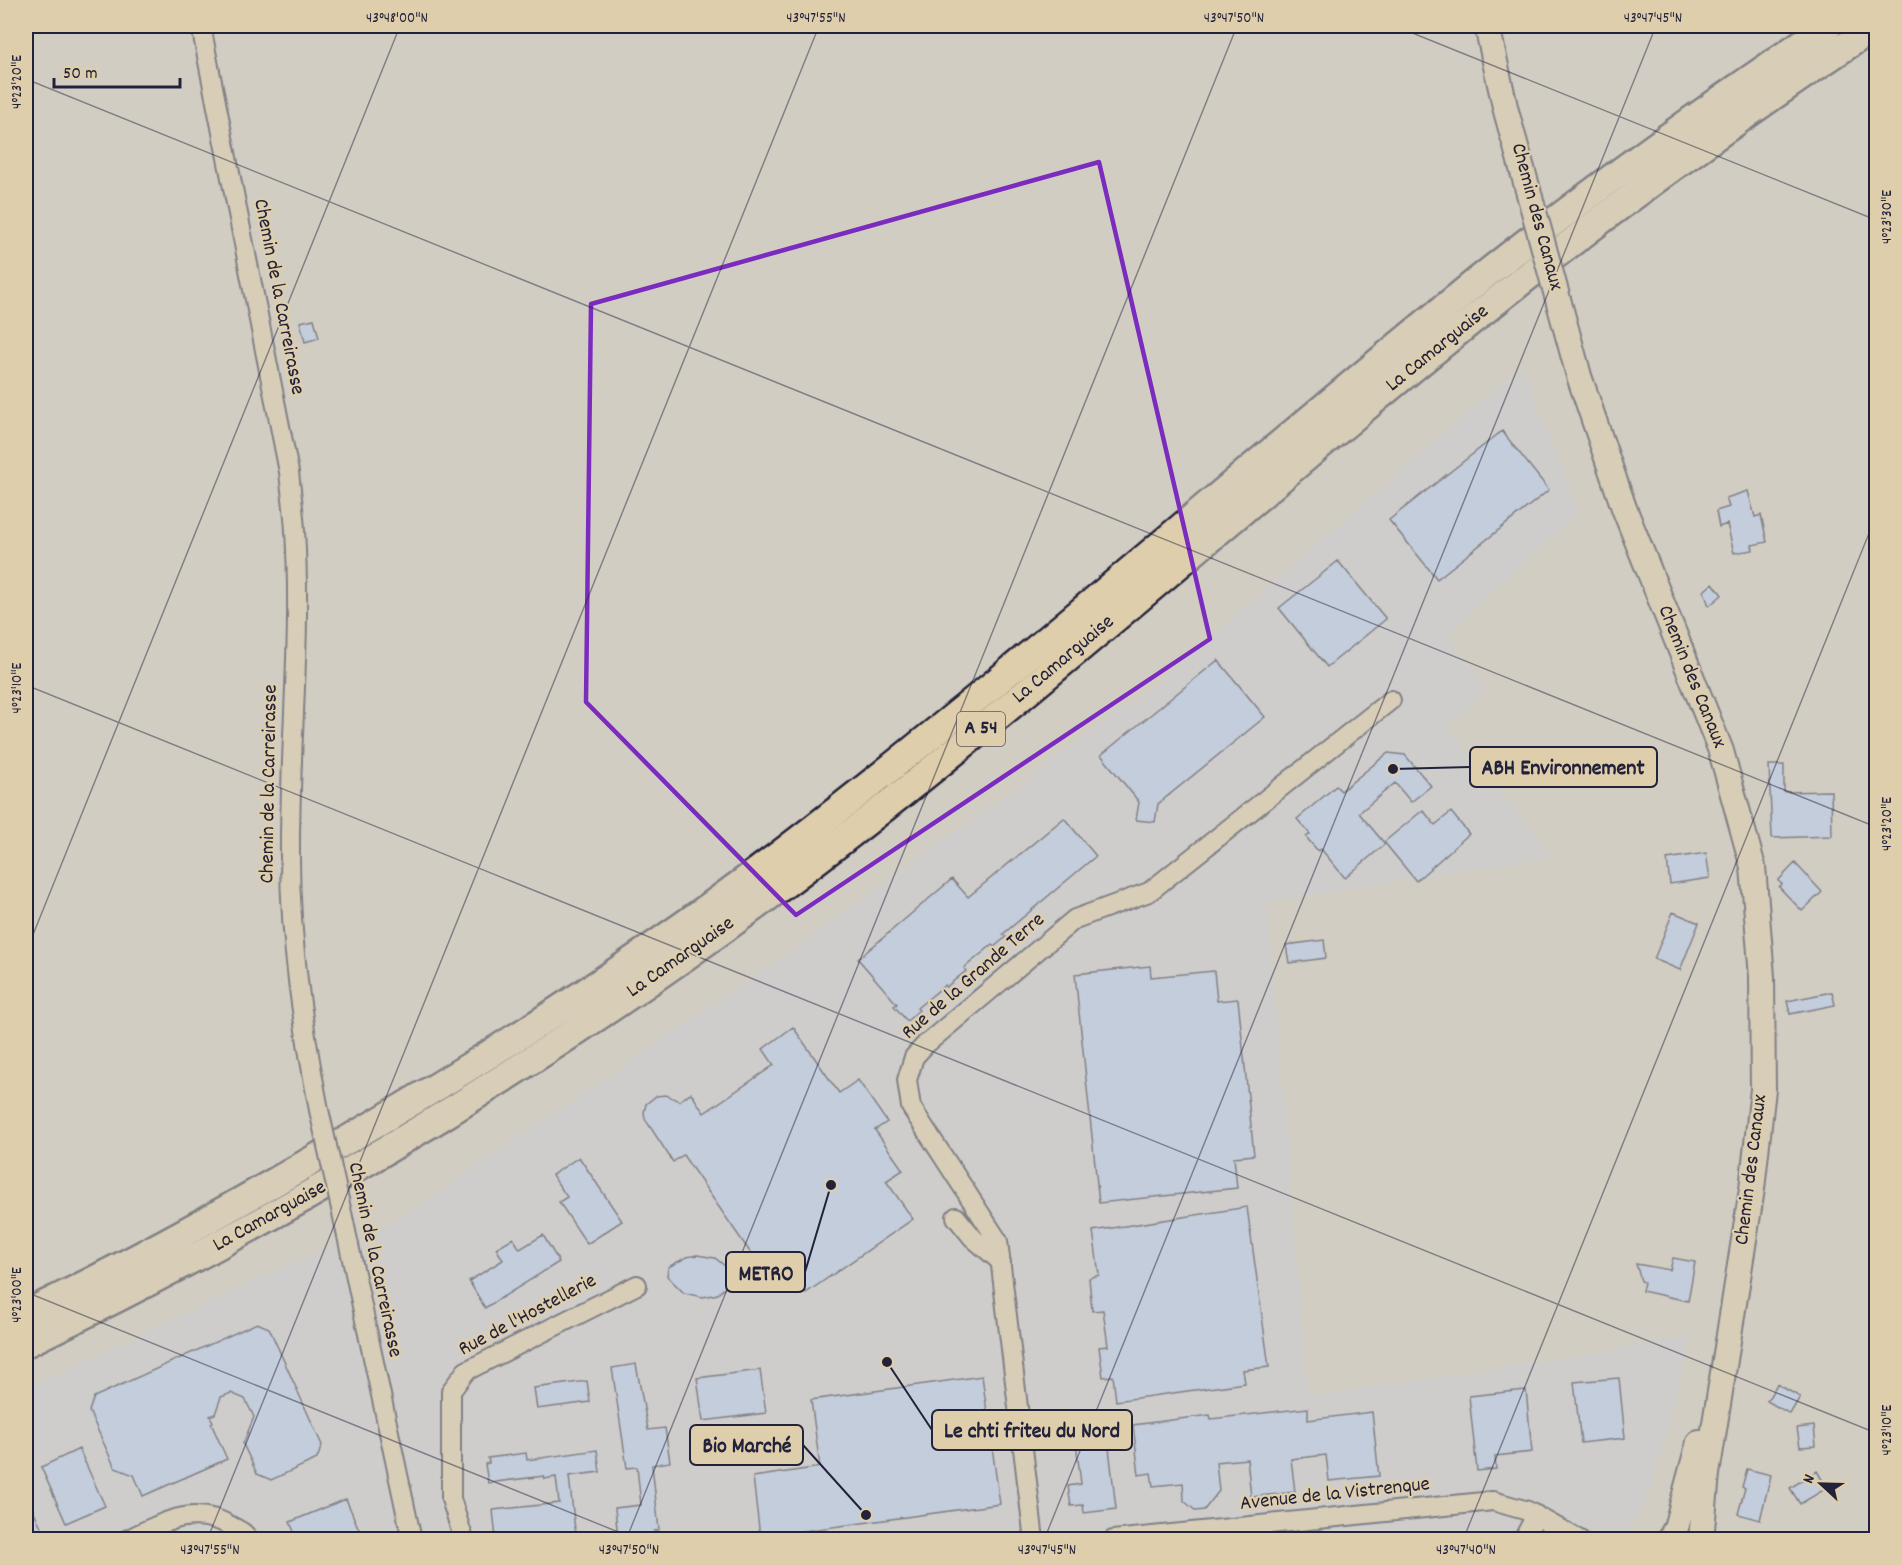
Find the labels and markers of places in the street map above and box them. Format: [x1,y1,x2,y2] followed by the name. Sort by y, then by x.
[1470,747,1657,787] callout: ABH Environnement
[726,1252,805,1292] callout: METRO
[932,1410,1132,1450] callout: Le chti friteu du Nord
[690,1425,803,1465] callout: Bio Marché

